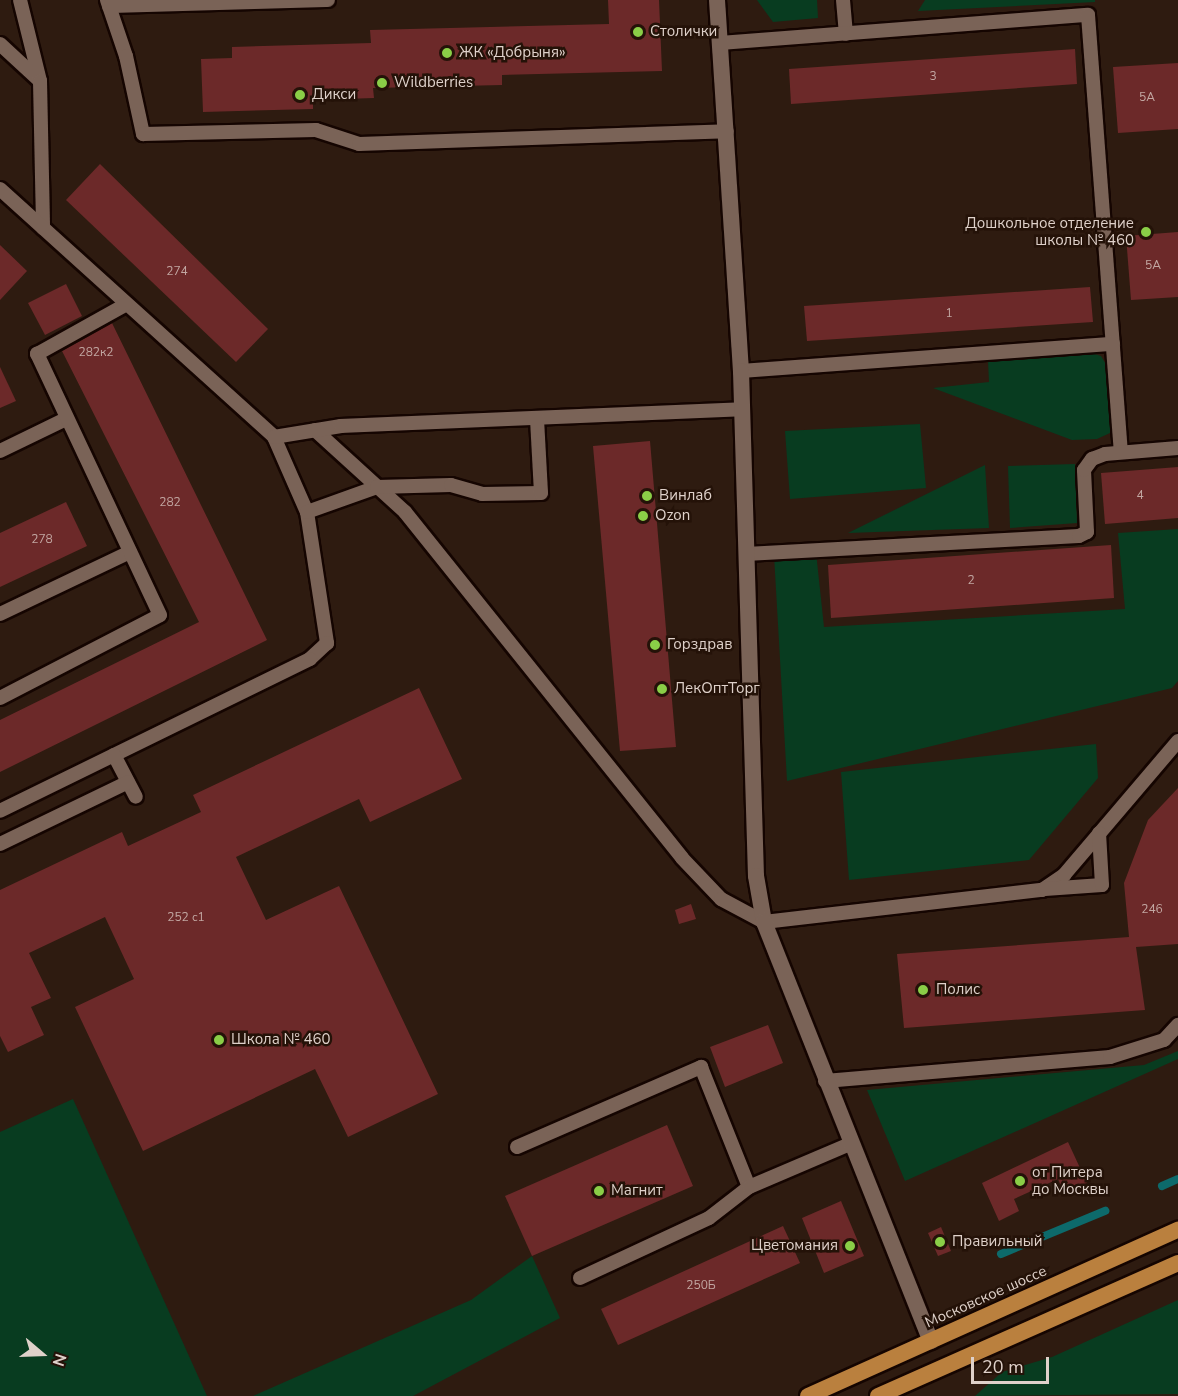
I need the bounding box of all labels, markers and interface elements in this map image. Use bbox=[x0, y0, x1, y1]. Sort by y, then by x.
place label: Столички bbox=[650, 23, 717, 41]
marker: Столички bbox=[631, 25, 645, 39]
place label: ЖК «Добрыня» bbox=[459, 44, 566, 62]
marker: ЖК «Добрыня» bbox=[440, 46, 454, 60]
house number: 3 bbox=[929, 70, 937, 84]
place label: Wildberries bbox=[394, 74, 473, 92]
marker: Wildberries bbox=[375, 76, 389, 90]
place label: Дикси bbox=[312, 86, 356, 104]
marker: Дикси bbox=[293, 88, 307, 102]
house number: 5А bbox=[1139, 91, 1155, 105]
place label: Дошкольное отделение школы № 460 bbox=[965, 214, 1134, 249]
marker: Дошкольное отделение школы № 460 bbox=[1139, 225, 1153, 239]
house number: 5А bbox=[1145, 259, 1161, 273]
house number: 274 bbox=[166, 265, 188, 279]
house number: 1 bbox=[945, 307, 953, 321]
house number: 282к2 bbox=[78, 346, 114, 360]
place label: Винлаб bbox=[659, 487, 712, 505]
marker: Винлаб bbox=[640, 489, 654, 503]
house number: 4 bbox=[1136, 489, 1144, 503]
house number: 282 bbox=[159, 496, 181, 510]
place label: Ozon bbox=[655, 507, 690, 525]
marker: Ozon bbox=[636, 509, 650, 523]
house number: 278 bbox=[31, 533, 53, 547]
house number: 2 bbox=[967, 574, 975, 588]
place label: Горздрав bbox=[667, 636, 732, 654]
marker: Горздрав bbox=[648, 638, 662, 652]
place label: ЛекОптТорг bbox=[674, 680, 760, 698]
marker: ЛекОптТорг bbox=[655, 682, 669, 696]
house number: 246 bbox=[1141, 903, 1163, 917]
house number: 252 с1 bbox=[167, 911, 205, 925]
marker: Полис bbox=[914, 981, 932, 999]
place label: Полис bbox=[936, 981, 980, 999]
place label: Школа № 460 bbox=[231, 1031, 331, 1049]
marker: Школа № 460 bbox=[212, 1033, 226, 1047]
place label: от Питера до Москвы bbox=[1032, 1163, 1109, 1198]
marker: от Питера до Москвы bbox=[1013, 1174, 1027, 1188]
place label: Магнит bbox=[611, 1182, 663, 1200]
marker: Магнит bbox=[592, 1184, 606, 1198]
place label: Правильный bbox=[952, 1233, 1042, 1251]
marker: Правильный bbox=[933, 1235, 947, 1249]
place label: Цветомания bbox=[751, 1237, 838, 1255]
marker: Цветомания bbox=[843, 1239, 857, 1253]
street label: Московское шоссе bbox=[922, 1262, 1050, 1332]
house number: 250Б bbox=[686, 1279, 716, 1293]
north arrow bbox=[12, 1324, 72, 1384]
scale bar bbox=[974, 1345, 1052, 1383]
text: N bbox=[47, 1351, 71, 1369]
text: 20 m bbox=[982, 1355, 1024, 1379]

